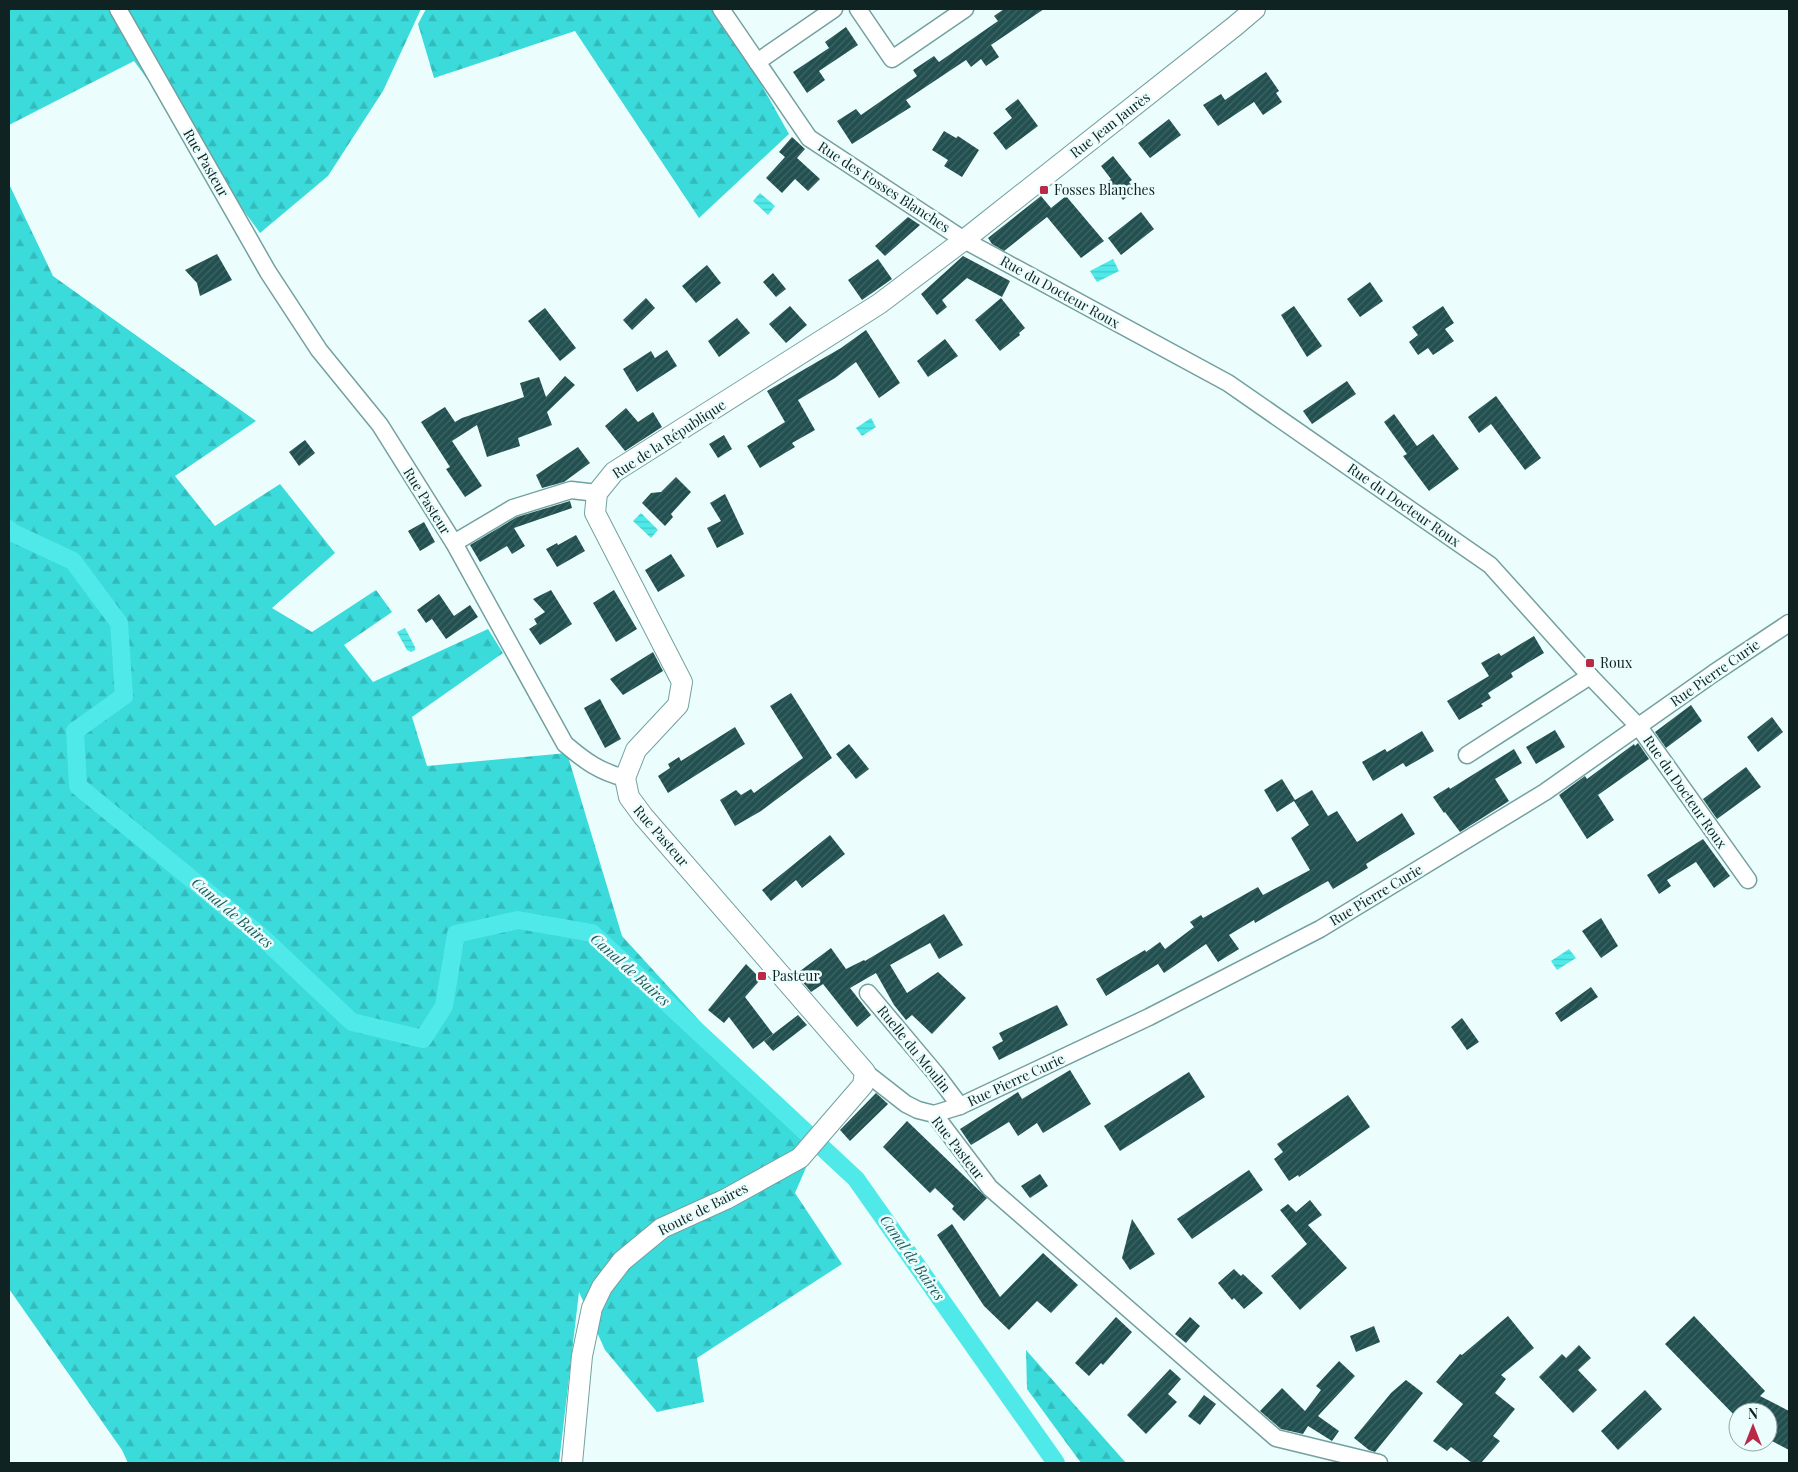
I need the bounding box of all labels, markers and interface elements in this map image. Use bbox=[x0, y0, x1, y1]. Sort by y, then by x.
street label: Rue Jean Jaurès bbox=[1066, 87, 1154, 162]
street label: Rue Pasteur bbox=[179, 125, 234, 201]
street label: Rue des Fosses Blanches bbox=[815, 137, 954, 236]
place label: Fosses Blanches bbox=[1054, 180, 1155, 199]
marker: Fosses Blanches bbox=[1038, 184, 1050, 196]
street label: Rue du Docteur Roux bbox=[997, 251, 1124, 333]
street label: Rue de la République bbox=[608, 395, 729, 482]
street label: Rue du Docteur Roux bbox=[1344, 458, 1465, 551]
street label: Rue Pasteur bbox=[399, 464, 456, 538]
street label: Rue Pierre Curie bbox=[1666, 635, 1763, 711]
place label: Roux bbox=[1600, 653, 1633, 672]
marker: Roux bbox=[1584, 657, 1596, 669]
street label: Rue du Docteur Roux bbox=[1639, 731, 1732, 853]
street label: Rue Pasteur bbox=[629, 801, 694, 871]
street label: Rue Pierre Curie bbox=[1326, 859, 1426, 930]
water label: Canal de Baires bbox=[188, 872, 278, 952]
water label: Canal de Baires bbox=[587, 928, 675, 1010]
place label: Pasteur bbox=[772, 966, 820, 985]
marker: Pasteur bbox=[756, 970, 768, 982]
street label: Ruelle du Moulin bbox=[873, 1001, 956, 1097]
street label: Rue Pierre Curie bbox=[964, 1049, 1067, 1110]
street label: Rue Pasteur bbox=[928, 1112, 990, 1184]
street label: Route de Baires bbox=[655, 1178, 751, 1239]
water label: Canal de Baires bbox=[876, 1211, 950, 1304]
north arrow bbox=[1728, 1402, 1778, 1452]
text: N bbox=[1748, 1404, 1758, 1423]

